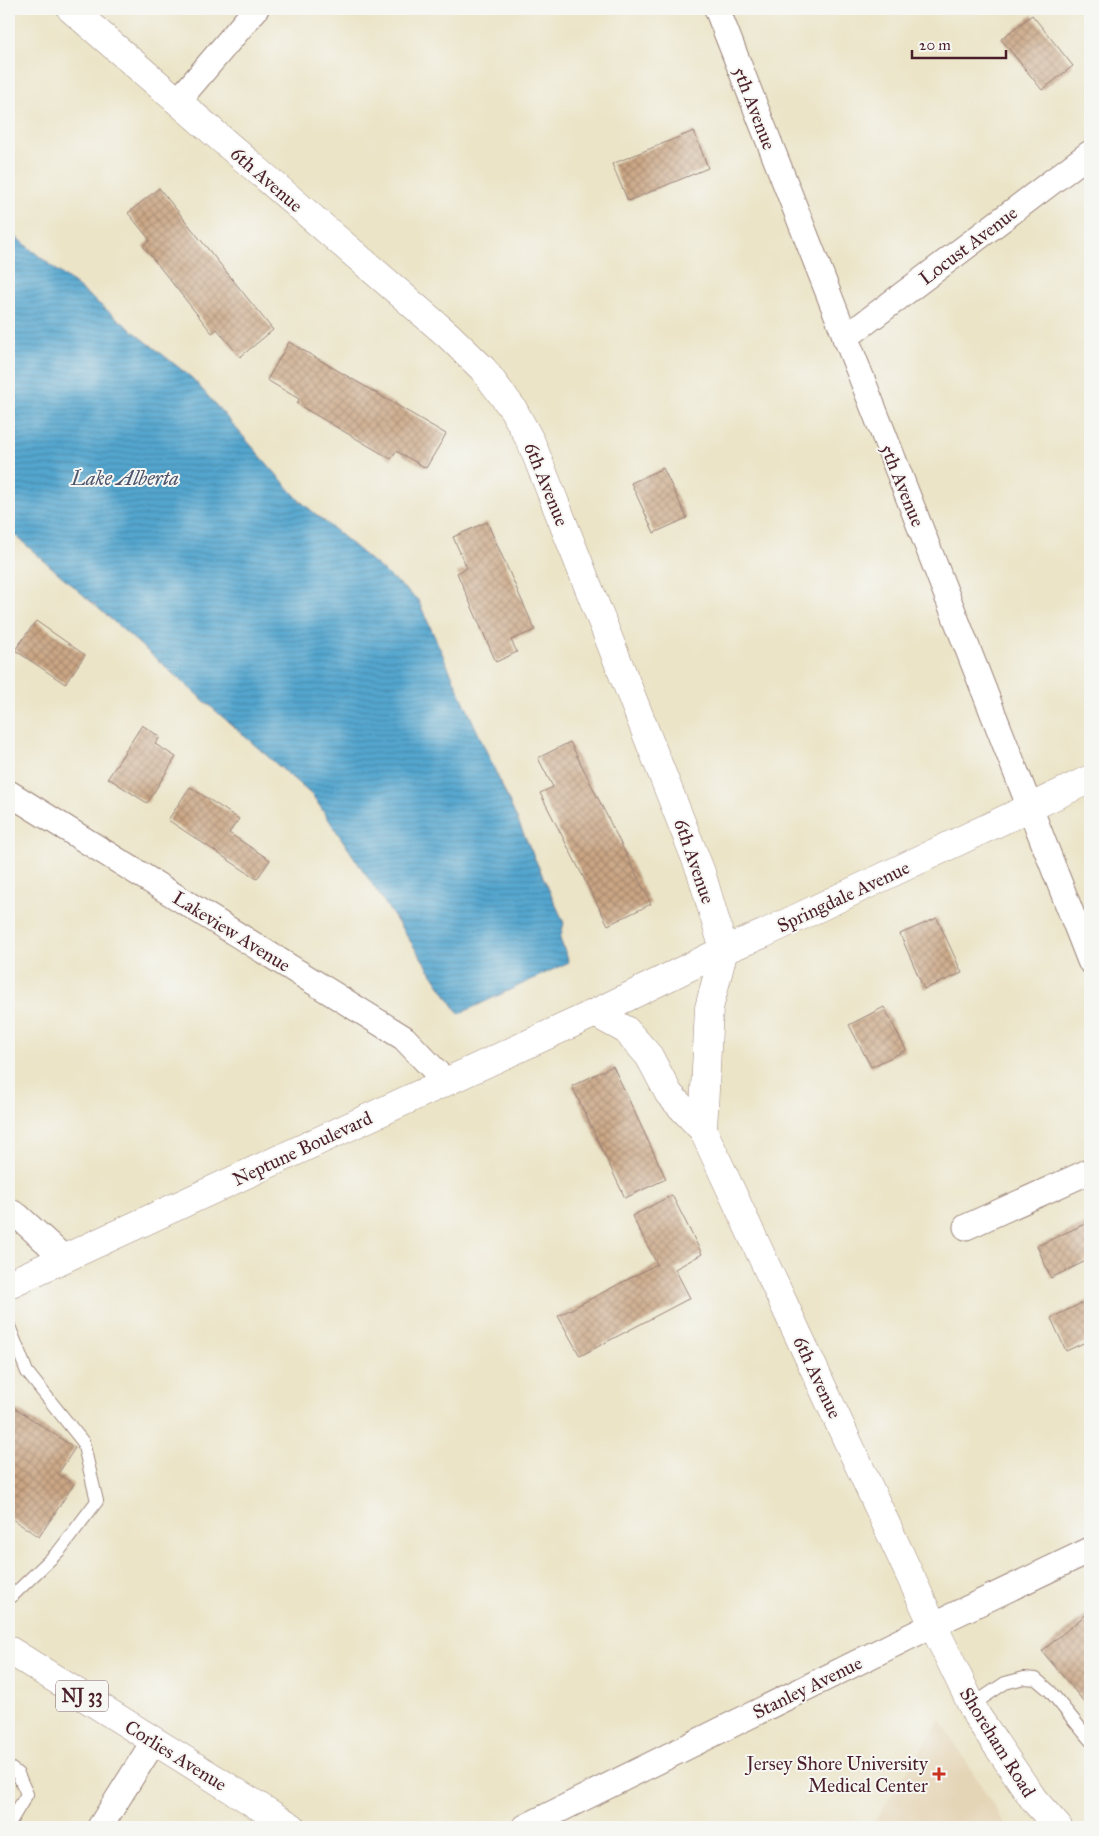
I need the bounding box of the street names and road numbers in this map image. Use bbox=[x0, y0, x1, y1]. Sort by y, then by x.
street label: 5th Avenue bbox=[728, 63, 781, 153]
street label: 6th Avenue bbox=[226, 142, 308, 217]
street label: Locust Avenue bbox=[915, 201, 1022, 290]
street label: 6th Avenue bbox=[519, 439, 574, 529]
street label: 5th Avenue bbox=[876, 440, 930, 530]
street label: 6th Avenue bbox=[669, 816, 720, 907]
street label: Springdale Avenue bbox=[773, 856, 914, 938]
street label: Lakeview Avenue bbox=[169, 886, 295, 977]
street label: Neptune Boulevard bbox=[229, 1106, 376, 1191]
street label: 6th Avenue bbox=[788, 1332, 847, 1422]
street label: Stanley Avenue bbox=[749, 1651, 866, 1724]
road number: NJ 33 bbox=[56, 1680, 108, 1712]
street label: Shoreham Road bbox=[955, 1683, 1041, 1802]
street label: Corlies Avenue bbox=[120, 1715, 231, 1796]

